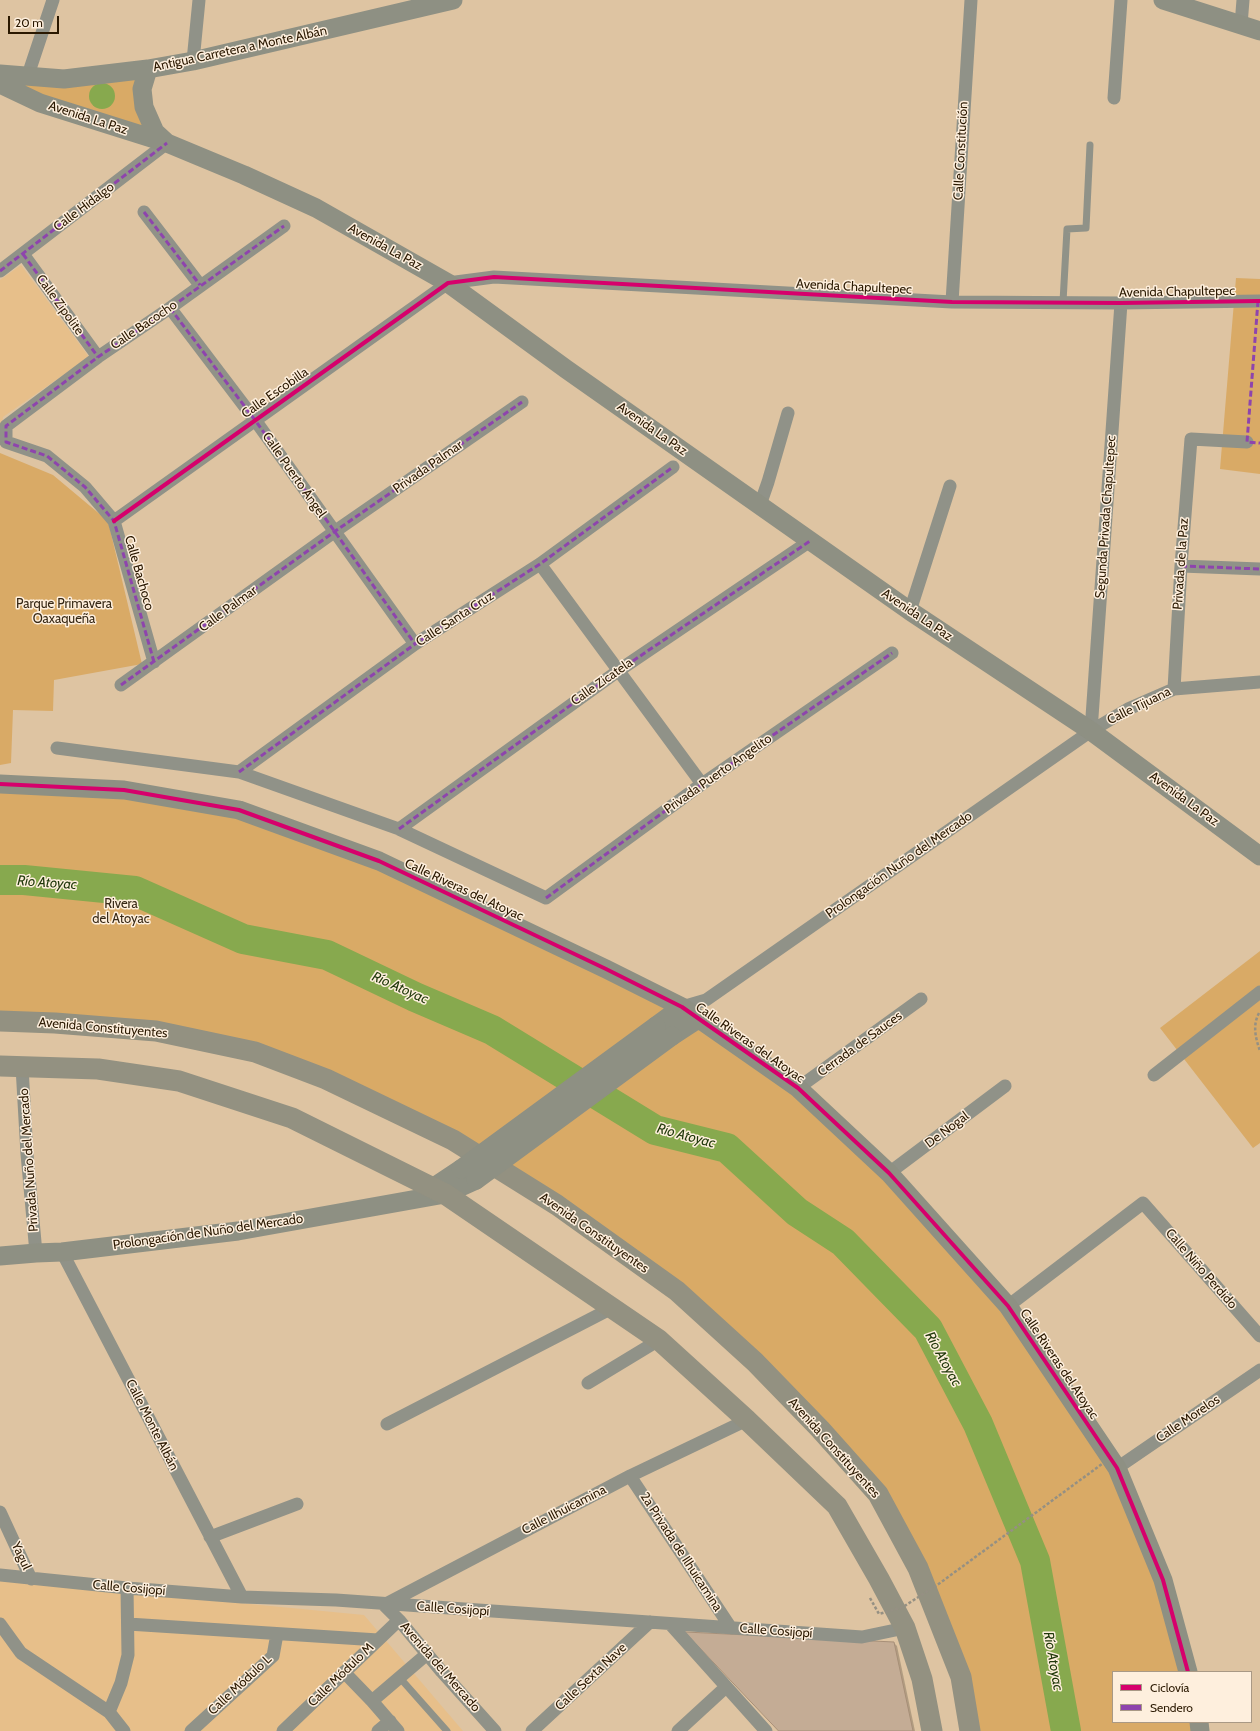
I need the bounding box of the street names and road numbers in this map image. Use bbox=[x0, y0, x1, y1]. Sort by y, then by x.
street label: Antigua Carretera a Monte Albán bbox=[152, 23, 328, 75]
street label: Avenida La Paz bbox=[47, 98, 129, 138]
street label: Calle Constitución bbox=[951, 101, 971, 201]
street label: Calle Hidalgo bbox=[51, 179, 117, 235]
street label: Avenida La Paz bbox=[345, 220, 425, 274]
street label: Calle Zipolite bbox=[33, 272, 87, 338]
street label: Avenida Chapultepec bbox=[796, 276, 912, 298]
street label: Avenida Chapultepec bbox=[1119, 283, 1235, 301]
street label: Calle Bacocho bbox=[108, 297, 180, 353]
street label: Calle Escobilla bbox=[239, 364, 311, 422]
street label: Avenida La Paz bbox=[614, 399, 690, 459]
street label: Calle Puerto Ángel bbox=[259, 429, 329, 521]
street label: Segunda Privada Chapultepec bbox=[1093, 435, 1119, 599]
street label: Privada Palmar bbox=[390, 437, 466, 497]
street label: Privada de la Paz bbox=[1170, 518, 1192, 610]
street label: Calle Bachoco bbox=[121, 534, 157, 612]
street label: Calle Palmar bbox=[196, 583, 260, 635]
street label: Avenida La Paz bbox=[879, 586, 955, 644]
street label: Calle Santa Cruz bbox=[413, 588, 497, 650]
street label: Calle Zicatela bbox=[568, 655, 636, 709]
street label: Calle Tijuana bbox=[1105, 684, 1173, 728]
street label: Privada Puerto Angelito bbox=[661, 731, 775, 817]
street label: Avenida La Paz bbox=[1146, 769, 1222, 829]
street label: Prolongación Nuño del Mercado bbox=[823, 808, 975, 922]
street label: Calle Riveras del Atoyac bbox=[402, 856, 526, 924]
street label: Calle Riveras del Atoyac bbox=[693, 1000, 807, 1086]
street label: Cerrada de Sauces bbox=[815, 1008, 905, 1080]
street label: Avenida Constituyentes bbox=[38, 1015, 168, 1041]
street label: Privada Nuño del Mercado bbox=[16, 1088, 42, 1232]
street label: De Nogal bbox=[922, 1108, 972, 1152]
street label: Avenida Constituyentes bbox=[536, 1189, 652, 1277]
street label: Prolongación de Nuño del Mercado bbox=[112, 1211, 304, 1253]
street label: Calle Niño Perdido bbox=[1162, 1226, 1240, 1312]
street label: Calle Riveras del Atoyac bbox=[1016, 1306, 1102, 1422]
street label: Calle Monte Albán bbox=[122, 1377, 182, 1473]
street label: Calle Morelos bbox=[1153, 1392, 1223, 1446]
street label: Avenida Constituyentes bbox=[785, 1395, 883, 1501]
street label: Calle Ilhuicamina bbox=[519, 1482, 609, 1538]
street label: 2a Privada de Ilhuicamina bbox=[637, 1490, 725, 1614]
street label: Yagul bbox=[8, 1540, 34, 1572]
street label: Calle Cosijopí bbox=[92, 1577, 166, 1599]
street label: Calle Cosijopí bbox=[416, 1599, 490, 1619]
street label: Avenida del Mercado bbox=[397, 1619, 483, 1715]
street label: Calle Cosijopí bbox=[739, 1621, 813, 1641]
street label: Calle Módulo M bbox=[305, 1640, 377, 1710]
street label: Calle Sexta Nave bbox=[552, 1640, 630, 1714]
street label: Calle Módulo L bbox=[205, 1652, 275, 1718]

